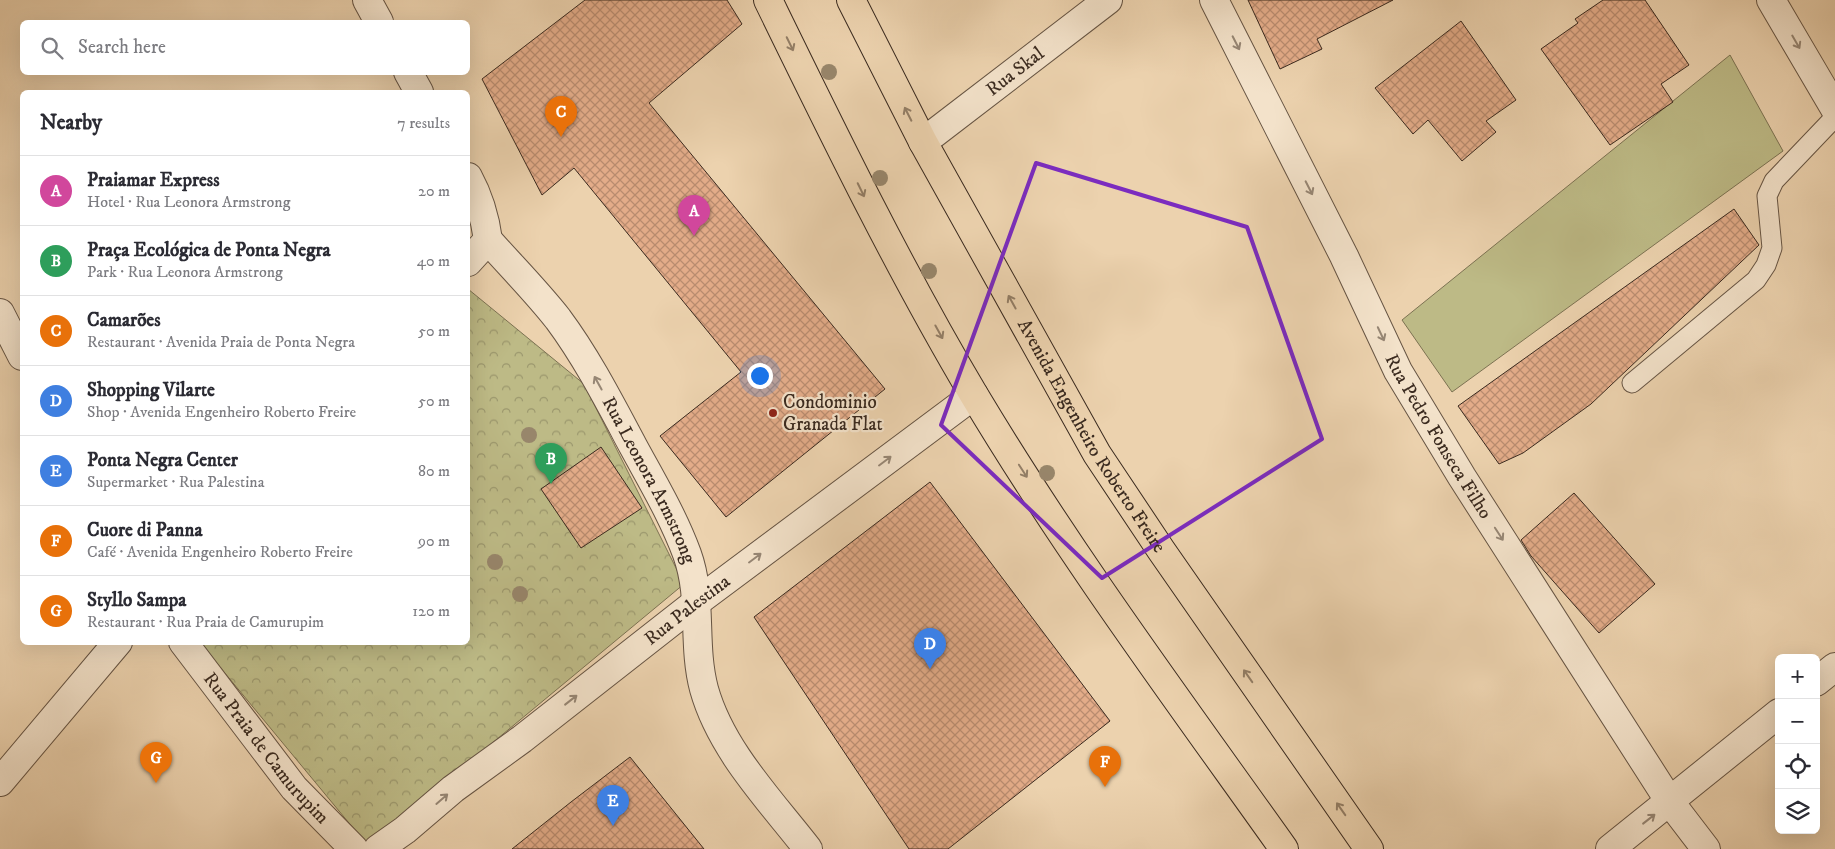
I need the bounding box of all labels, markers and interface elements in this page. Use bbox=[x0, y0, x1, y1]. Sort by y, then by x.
search box bbox=[20, 20, 470, 75]
icon: search bbox=[38, 34, 66, 62]
one-way arrow bbox=[1791, 34, 1801, 49]
text: Search here bbox=[78, 36, 166, 59]
one-way arrow bbox=[786, 36, 795, 51]
one-way arrow bbox=[1231, 36, 1241, 51]
street label: Rua Skal bbox=[981, 42, 1049, 101]
pin: C bbox=[545, 96, 577, 137]
one-way arrow bbox=[903, 106, 913, 121]
text: Nearby bbox=[40, 110, 102, 136]
text: 7 results bbox=[397, 113, 450, 133]
text: Praiamar Express bbox=[87, 169, 220, 192]
one-way arrow bbox=[1305, 180, 1314, 195]
text: A bbox=[51, 181, 61, 201]
text: 20 m bbox=[418, 181, 450, 201]
one-way arrow bbox=[857, 182, 866, 197]
text: Hotel · Rua Leonora Armstrong bbox=[87, 192, 291, 212]
pin: A bbox=[678, 195, 710, 236]
text: Praça Ecológica de Ponta Negra bbox=[87, 239, 331, 262]
text: B bbox=[51, 251, 61, 271]
text: 40 m bbox=[417, 251, 450, 271]
text: Park · Rua Leonora Armstrong bbox=[87, 262, 283, 282]
one-way arrow bbox=[1007, 294, 1017, 309]
text: Camarões bbox=[87, 309, 161, 332]
street label: Avenida Engenheiro Roberto Freire bbox=[1013, 315, 1171, 557]
text: C bbox=[51, 321, 61, 341]
text: 50 m bbox=[418, 321, 450, 341]
one-way arrow bbox=[934, 325, 944, 340]
one-way arrow bbox=[1377, 326, 1386, 341]
text: Restaurant · Avenida Praia de Ponta Negra bbox=[87, 332, 355, 352]
street label: Rua Pedro Fonseca Filho bbox=[1380, 350, 1497, 523]
your location bbox=[747, 363, 773, 389]
one-way arrow bbox=[593, 375, 603, 390]
text: Shopping Vilarte bbox=[87, 379, 215, 402]
text: D bbox=[50, 391, 62, 411]
text: 50 m bbox=[418, 391, 450, 411]
place label: Condominio Granada Flat bbox=[783, 391, 883, 436]
street label: Rua Leonora Armstrong bbox=[597, 393, 701, 567]
text: Shop · Avenida Engenheiro Roberto Freire bbox=[87, 402, 356, 422]
marker: Condominio Granada Flat bbox=[767, 407, 779, 419]
pin: B bbox=[535, 443, 567, 484]
text: Ponta Negra Center bbox=[87, 449, 238, 472]
one-way arrow bbox=[878, 455, 891, 466]
text: E bbox=[50, 461, 62, 481]
text: 80 m bbox=[418, 461, 450, 481]
one-way arrow bbox=[1018, 464, 1028, 478]
text: Supermarket · Rua Palestina bbox=[87, 472, 264, 492]
text: Cuore di Panna bbox=[87, 519, 202, 542]
one-way arrow bbox=[1494, 527, 1504, 541]
text: F bbox=[51, 531, 61, 551]
text: 90 m bbox=[418, 531, 450, 551]
text: Café · Avenida Engenheiro Roberto Freire bbox=[87, 542, 353, 562]
one-way arrow bbox=[748, 553, 762, 563]
street label: Rua Palestina bbox=[640, 570, 735, 650]
text: Styllo Sampa bbox=[87, 589, 186, 612]
text: G bbox=[50, 601, 62, 621]
text: 120 m bbox=[412, 601, 450, 621]
text: Restaurant · Rua Praia de Camurupim bbox=[87, 612, 324, 632]
pin: D bbox=[914, 628, 946, 669]
map controls bbox=[1775, 654, 1820, 834]
button: + bbox=[1775, 654, 1820, 699]
street label: Rua Praia de Camurupim bbox=[199, 668, 334, 828]
one-way arrow bbox=[1243, 669, 1253, 683]
one-way arrow bbox=[564, 695, 577, 706]
button: − bbox=[1775, 699, 1820, 744]
pin: G bbox=[140, 742, 172, 783]
button: locate bbox=[1775, 744, 1820, 789]
pin: F bbox=[1089, 746, 1121, 787]
pin: E bbox=[597, 785, 629, 826]
button: layers bbox=[1775, 789, 1820, 834]
one-way arrow bbox=[435, 793, 448, 804]
one-way arrow bbox=[1336, 802, 1346, 816]
one-way arrow bbox=[1642, 813, 1655, 824]

